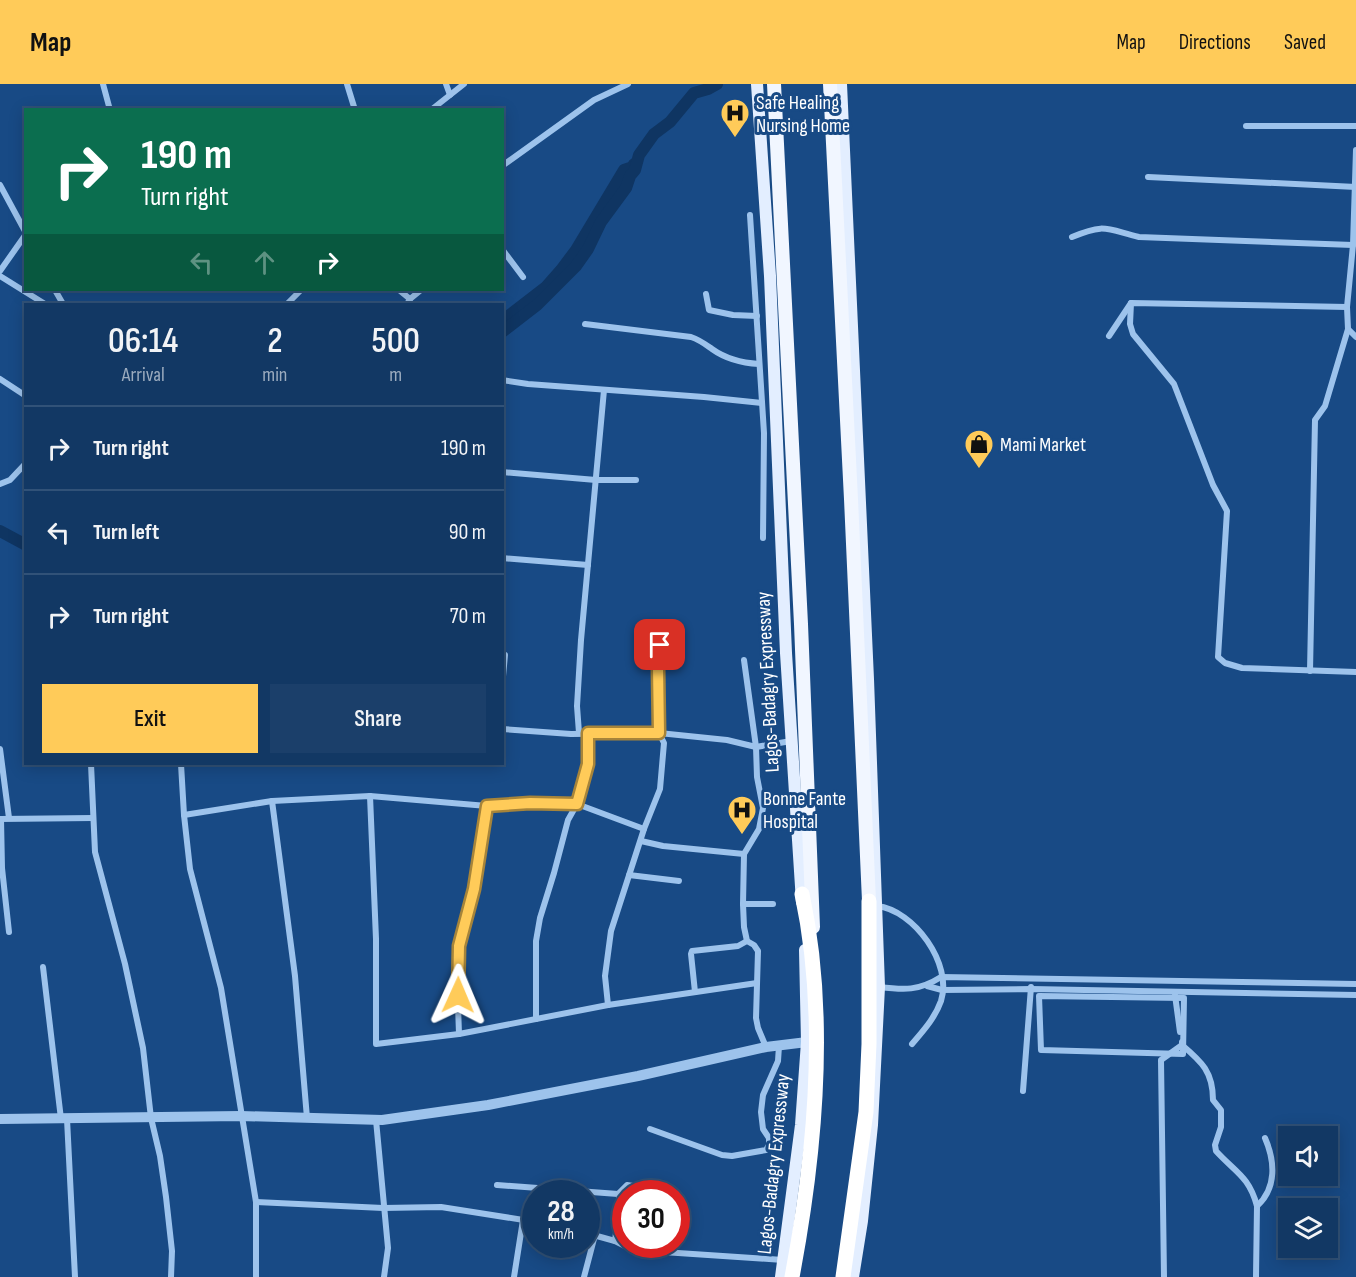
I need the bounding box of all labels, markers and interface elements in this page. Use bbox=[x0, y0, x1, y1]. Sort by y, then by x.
text: Map bbox=[30, 26, 71, 59]
text: Map bbox=[1116, 30, 1146, 55]
text: Directions bbox=[1179, 30, 1251, 55]
text: Saved bbox=[1284, 30, 1326, 55]
place label: Safe Healing Nursing Home bbox=[756, 91, 850, 138]
hospital icon: Safe Healing Nursing Home bbox=[719, 97, 751, 139]
text: 190 m bbox=[141, 130, 232, 181]
icon: right bbox=[42, 132, 120, 210]
text: Turn right bbox=[141, 181, 228, 213]
icon: left bbox=[185, 246, 218, 279]
icon: ahead bbox=[248, 246, 281, 279]
icon: right bbox=[311, 246, 344, 279]
text: 06:14 bbox=[108, 320, 178, 363]
text: 2 bbox=[267, 320, 283, 363]
text: 500 bbox=[371, 320, 420, 363]
text: Arrival bbox=[122, 363, 165, 387]
text: min bbox=[262, 363, 287, 387]
text: m bbox=[389, 363, 402, 387]
shop icon: Mami Market bbox=[963, 428, 995, 470]
icon: right bbox=[42, 432, 75, 465]
place label: Mami Market bbox=[1000, 433, 1086, 457]
text: Turn right bbox=[93, 435, 169, 462]
text: 190 m bbox=[441, 435, 486, 462]
icon: left bbox=[42, 516, 75, 549]
text: Turn left bbox=[93, 519, 159, 546]
text: 90 m bbox=[449, 519, 486, 546]
street label: Lagos-Badagry Expressway bbox=[751, 591, 785, 773]
icon: right bbox=[42, 600, 75, 633]
text: Turn right bbox=[93, 603, 169, 630]
text: 70 m bbox=[450, 603, 486, 630]
pin bbox=[634, 619, 685, 670]
icon: arrive bbox=[643, 628, 676, 661]
button: Exit bbox=[42, 684, 258, 753]
button: Share bbox=[270, 684, 486, 753]
place label: Bonne Fante Hospital bbox=[763, 787, 846, 834]
hospital icon: Bonne Fante Hospital bbox=[726, 794, 758, 836]
position arrow bbox=[426, 963, 490, 1027]
street label: Lagos-Badagry Expressway bbox=[753, 1072, 795, 1255]
map controls bbox=[1278, 1126, 1338, 1258]
button: sound bbox=[1278, 1126, 1338, 1186]
speed limit sign: 30 bbox=[612, 1180, 690, 1258]
text: 28 bbox=[547, 1194, 575, 1230]
button: layers bbox=[1278, 1198, 1338, 1258]
text: km/h bbox=[548, 1225, 574, 1244]

